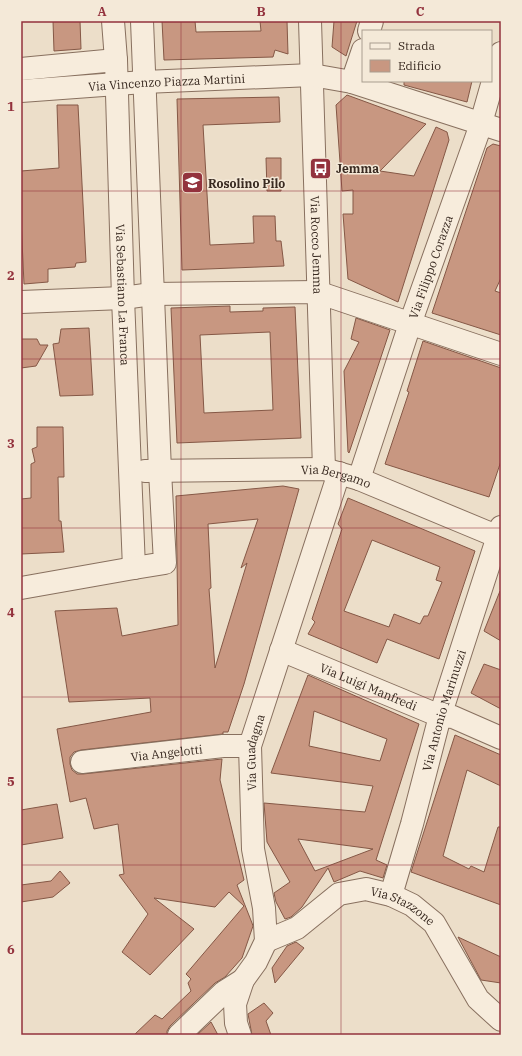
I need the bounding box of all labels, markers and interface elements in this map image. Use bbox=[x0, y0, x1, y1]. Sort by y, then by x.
text: A bbox=[97, 3, 107, 20]
text: B bbox=[256, 3, 266, 20]
text: C bbox=[416, 3, 425, 20]
legend bbox=[362, 30, 492, 82]
text: Strada bbox=[398, 38, 435, 53]
text: Edificio bbox=[398, 58, 441, 73]
street label: Via Vincenzo Piazza Martini bbox=[88, 70, 246, 94]
text: 1 bbox=[7, 98, 15, 115]
bus stop icon: Jemma bbox=[307, 155, 333, 181]
place label: Jemma bbox=[336, 161, 379, 176]
school or university icon: Rosolino Pilo bbox=[180, 170, 206, 196]
place label: Rosolino Pilo bbox=[208, 176, 285, 191]
street label: Via Rocco Jemma bbox=[308, 195, 326, 295]
street label: Via Filippo Corazza bbox=[405, 213, 456, 320]
street label: Via Sebastiano La Franca bbox=[113, 224, 133, 366]
text: 2 bbox=[7, 267, 15, 284]
text: 3 bbox=[7, 435, 15, 452]
street label: Via Bergamo bbox=[301, 461, 374, 491]
text: 4 bbox=[7, 604, 15, 621]
street label: Via Antonio Marinuzzi bbox=[419, 647, 469, 773]
street label: Via Luigi Manfredi bbox=[318, 660, 420, 713]
street label: Via Guadagna bbox=[243, 711, 268, 791]
street label: Via Angelotti bbox=[130, 741, 203, 764]
text: 5 bbox=[7, 773, 15, 790]
street label: Via Stazzone bbox=[369, 883, 438, 928]
text: 6 bbox=[7, 941, 15, 958]

